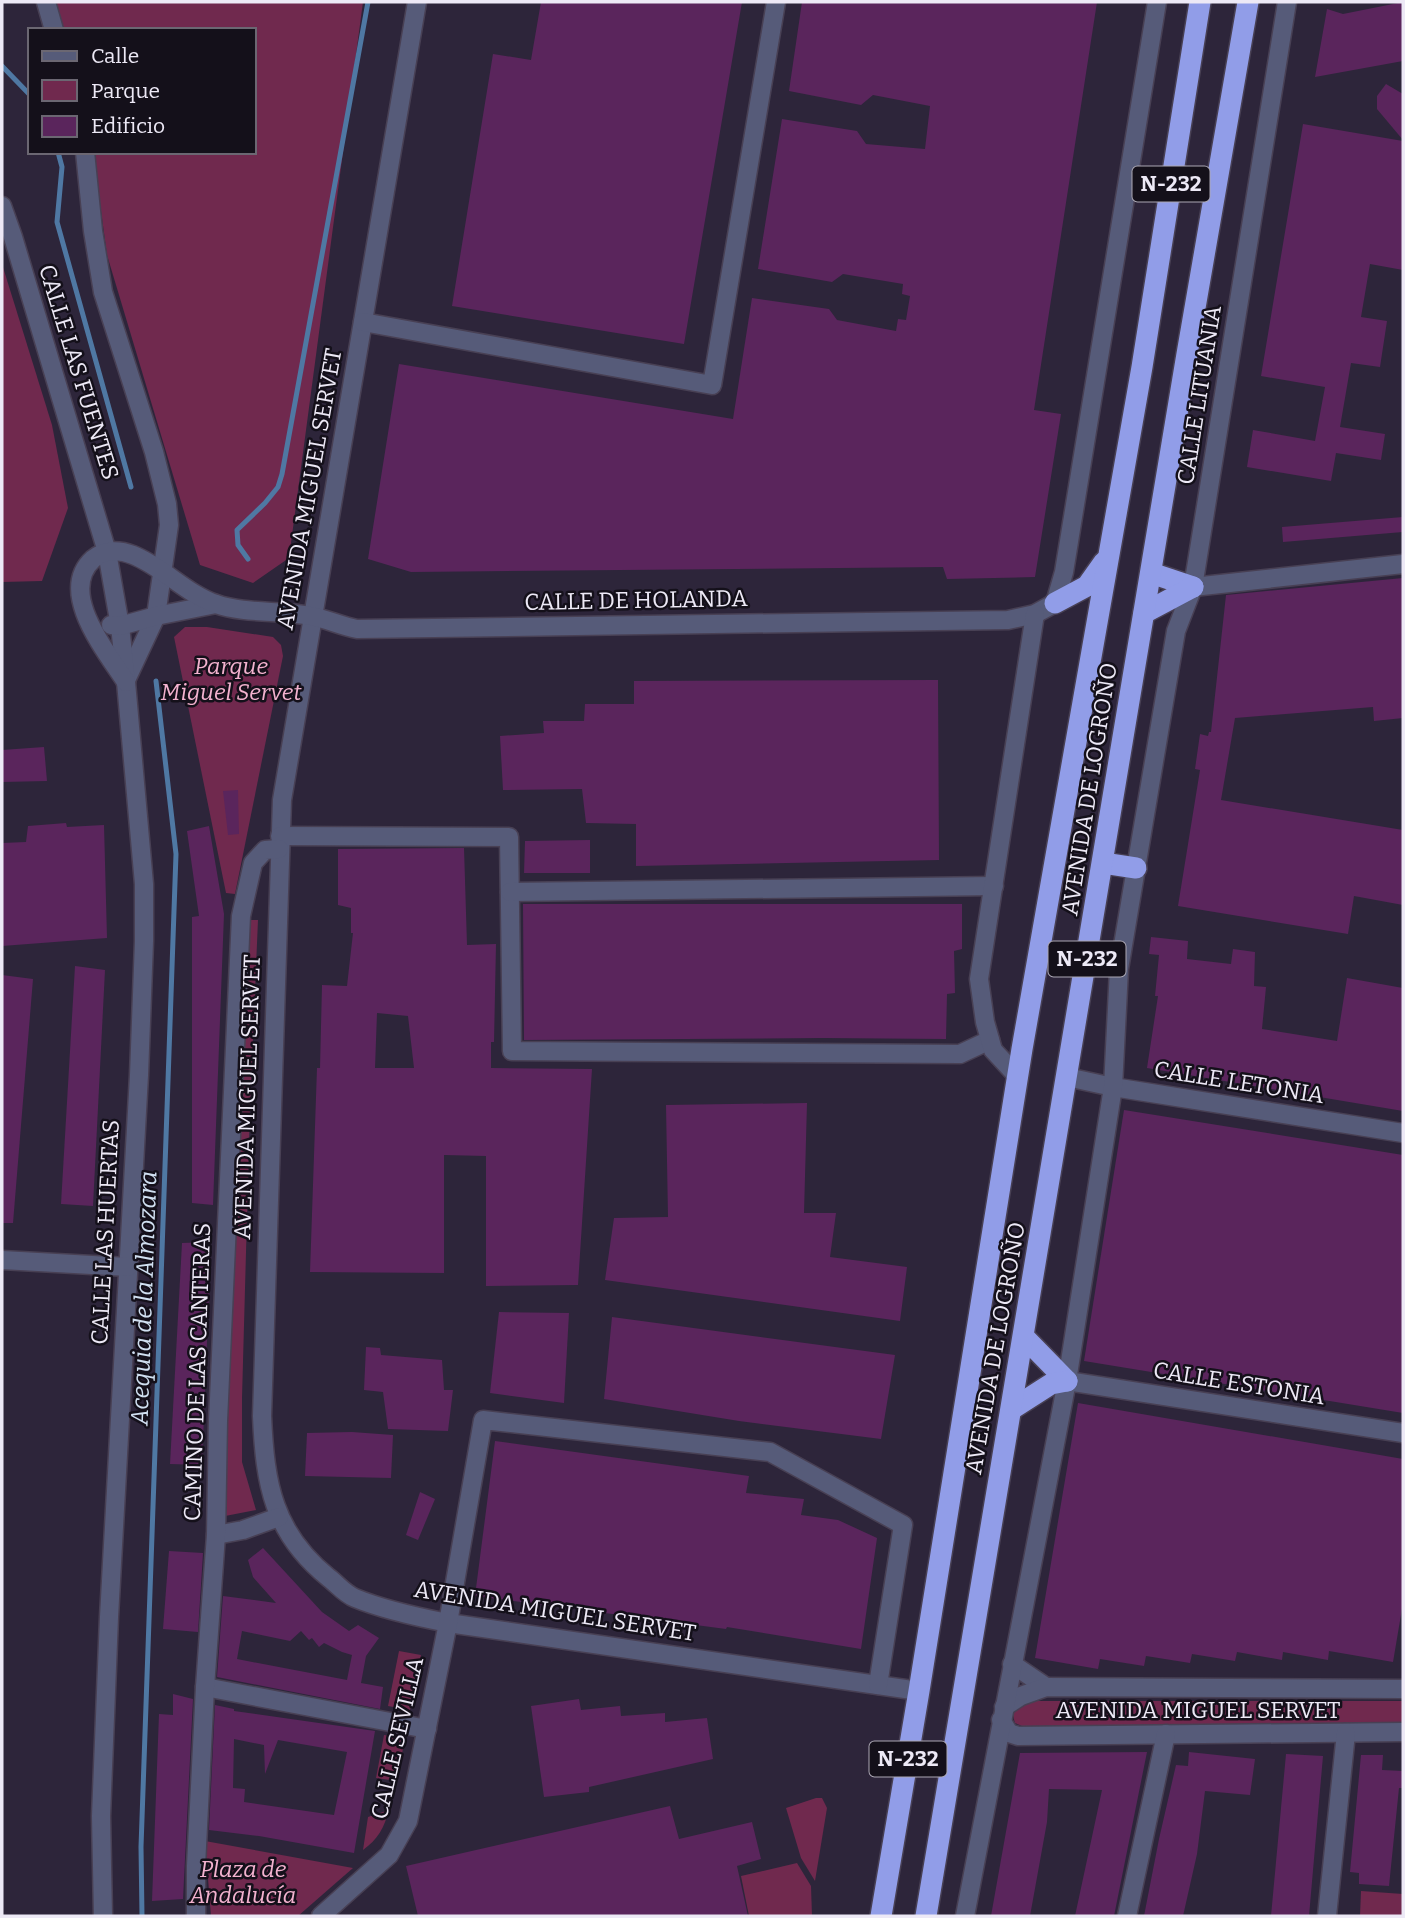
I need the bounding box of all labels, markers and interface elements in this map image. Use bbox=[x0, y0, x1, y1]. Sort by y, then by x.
legend bbox=[28, 28, 256, 154]
text: Calle bbox=[91, 43, 139, 69]
text: Parque bbox=[91, 78, 160, 104]
text: Edificio bbox=[91, 113, 165, 139]
road number: N-232 bbox=[1132, 166, 1210, 202]
street label: CALLE LAS FUENTES bbox=[33, 261, 125, 483]
street label: CALLE LITUANIA bbox=[1171, 303, 1227, 487]
street label: AVENIDA MIGUEL SERVET bbox=[270, 346, 348, 632]
street label: CALLE DE HOLANDA bbox=[524, 584, 749, 616]
park label: Parque Miguel Servet bbox=[161, 652, 302, 706]
street label: AVENIDA DE LOGROÑO bbox=[1055, 661, 1123, 917]
road number: N-232 bbox=[1048, 942, 1126, 976]
street label: AVENIDA MIGUEL SERVET bbox=[228, 954, 266, 1240]
street label: CALLE LETONIA bbox=[1152, 1055, 1327, 1109]
street label: CALLE LAS HUERTAS bbox=[85, 1119, 125, 1345]
water label: Acequia de la Almozara bbox=[126, 1170, 162, 1427]
street label: AVENIDA DE LOGROÑO bbox=[959, 1220, 1031, 1476]
street label: CAMINO DE LAS CANTERAS bbox=[178, 1222, 216, 1522]
street label: CALLE ESTONIA bbox=[1151, 1356, 1327, 1410]
street label: AVENIDA MIGUEL SERVET bbox=[412, 1575, 698, 1647]
street label: CALLE SEVILLA bbox=[365, 1653, 429, 1822]
street label: AVENIDA MIGUEL SERVET bbox=[1056, 1696, 1341, 1724]
road number: N-232 bbox=[870, 1742, 946, 1776]
park label: Plaza de Andalucía bbox=[189, 1855, 296, 1909]

